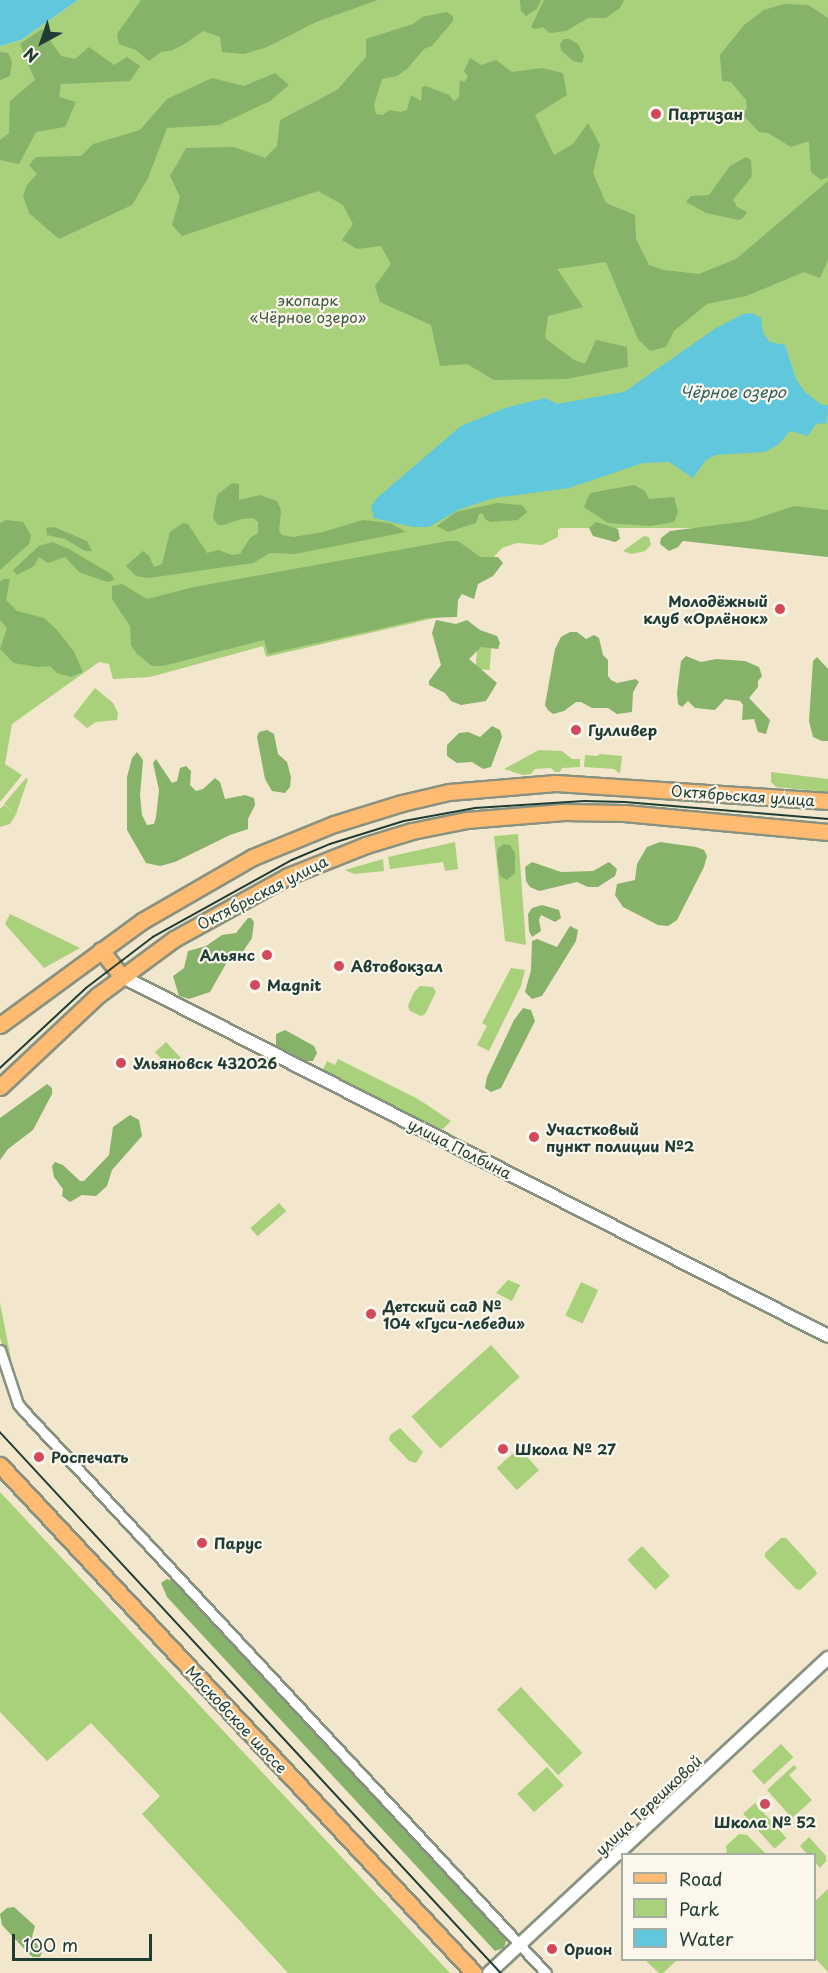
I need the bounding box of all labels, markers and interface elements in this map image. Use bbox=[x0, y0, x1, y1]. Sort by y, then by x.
north arrow bbox=[12, 12, 72, 72]
text: N bbox=[18, 43, 43, 69]
place label: Партизан bbox=[668, 105, 743, 123]
marker: Партизан bbox=[649, 107, 663, 121]
park label: экопарк «Чёрное озеро» bbox=[249, 290, 367, 325]
water label: Чёрное озеро bbox=[680, 381, 786, 401]
place label: Молодёжный клуб «Орлёнок» bbox=[643, 591, 768, 626]
marker: Молодёжный клуб «Орлёнок» bbox=[773, 602, 787, 616]
place label: Гулливер bbox=[588, 721, 657, 739]
marker: Гулливер bbox=[569, 723, 583, 737]
street label: Октябрьская улица bbox=[670, 781, 816, 809]
street label: Октябрьская улица bbox=[193, 851, 331, 933]
place label: Альянс bbox=[200, 946, 255, 964]
marker: Альянс bbox=[260, 948, 274, 962]
place label: Автовокзал bbox=[351, 957, 443, 975]
marker: Автовокзал bbox=[332, 959, 346, 973]
place label: Magnit bbox=[267, 976, 322, 994]
marker: Magnit bbox=[248, 978, 262, 992]
place label: Ульяновск 432026 bbox=[133, 1054, 277, 1072]
marker: Ульяновск 432026 bbox=[114, 1056, 128, 1070]
street label: улица Полбина bbox=[405, 1114, 515, 1182]
place label: Участковый пункт полиции №2 bbox=[546, 1119, 695, 1154]
marker: Участковый пункт полиции №2 bbox=[527, 1130, 541, 1144]
place label: Детский сад № 104 «Гуси-лебеди» bbox=[383, 1296, 526, 1331]
marker: Детский сад № 104 «Гуси-лебеди» bbox=[364, 1307, 378, 1321]
place label: Школа № 27 bbox=[515, 1440, 617, 1458]
marker: Школа № 27 bbox=[496, 1442, 510, 1456]
place label: Роспечать bbox=[51, 1448, 129, 1466]
marker: Роспечать bbox=[32, 1450, 46, 1464]
place label: Парус bbox=[214, 1534, 262, 1552]
marker: Парус bbox=[195, 1536, 209, 1550]
street label: Московское шоссе bbox=[183, 1662, 291, 1776]
street label: улица Терешковой bbox=[591, 1751, 705, 1859]
marker: Школа № 52 bbox=[758, 1797, 772, 1811]
place label: Школа № 52 bbox=[714, 1813, 816, 1831]
legend bbox=[621, 1853, 816, 1961]
text: Road bbox=[679, 1865, 723, 1892]
text: Park bbox=[679, 1895, 719, 1922]
scale bar bbox=[15, 1922, 154, 1960]
text: Water bbox=[679, 1925, 733, 1952]
text: 100 m bbox=[23, 1931, 78, 1958]
place label: Орион bbox=[564, 1940, 612, 1958]
marker: Орион bbox=[545, 1942, 559, 1956]

